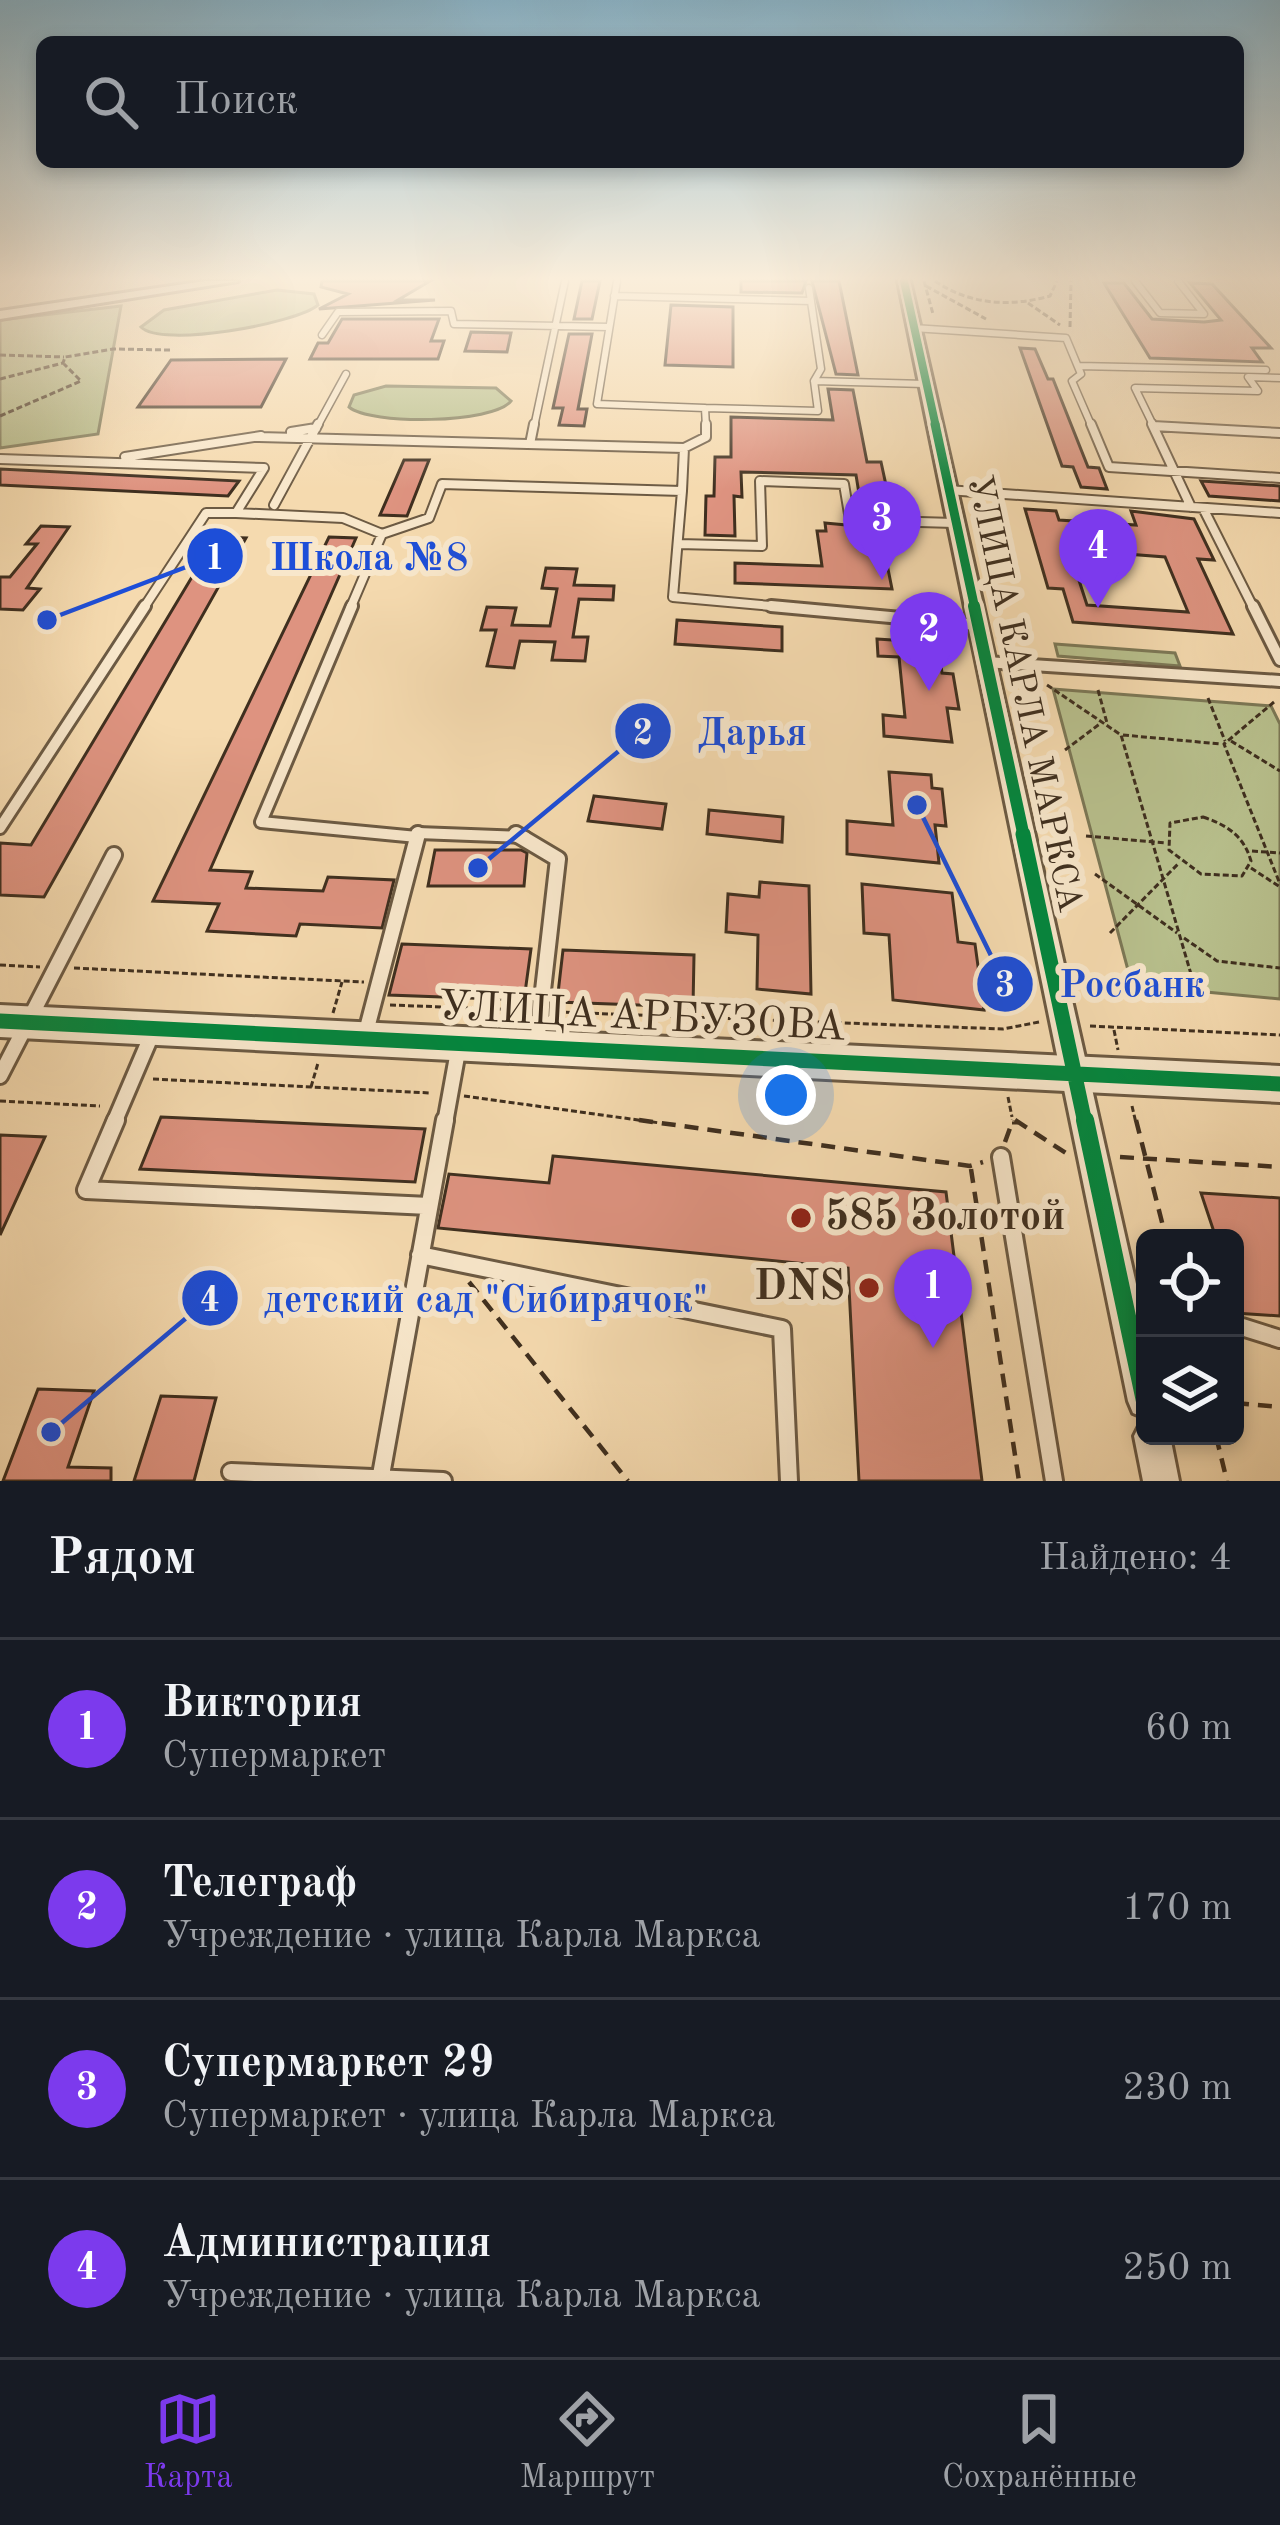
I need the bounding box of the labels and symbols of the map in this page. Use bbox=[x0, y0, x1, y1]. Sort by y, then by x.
street label: УЛИЦА КАРЛА МАРКСА bbox=[959, 472, 1087, 916]
pin: 3 bbox=[843, 481, 921, 580]
pin: 4 bbox=[1059, 509, 1137, 608]
callout: Школа №8 bbox=[185, 519, 492, 594]
text: Школа №8 bbox=[270, 540, 468, 579]
text: 1 bbox=[205, 542, 225, 578]
pin: 2 bbox=[890, 592, 968, 691]
callout: Дарья bbox=[613, 694, 831, 769]
text: Дарья bbox=[697, 715, 807, 754]
text: 2 bbox=[633, 717, 653, 753]
callout: Росбанк bbox=[975, 946, 1229, 1021]
text: Росбанк bbox=[1059, 967, 1205, 1006]
text: 3 bbox=[995, 969, 1015, 1005]
street label: УЛИЦА АРБУЗОВА bbox=[437, 986, 847, 1050]
your location bbox=[756, 1065, 816, 1125]
place label: 585 Золотой bbox=[825, 1196, 1065, 1239]
marker: 585 Золотой bbox=[788, 1205, 814, 1231]
pin: 1 bbox=[894, 1249, 972, 1348]
callout: детский сад "Сибирячок" bbox=[180, 1261, 733, 1336]
place label: DNS bbox=[754, 1267, 845, 1309]
marker: DNS bbox=[856, 1275, 882, 1301]
text: детский сад "Сибирячок" bbox=[264, 1282, 708, 1321]
text: 4 bbox=[200, 1284, 220, 1320]

